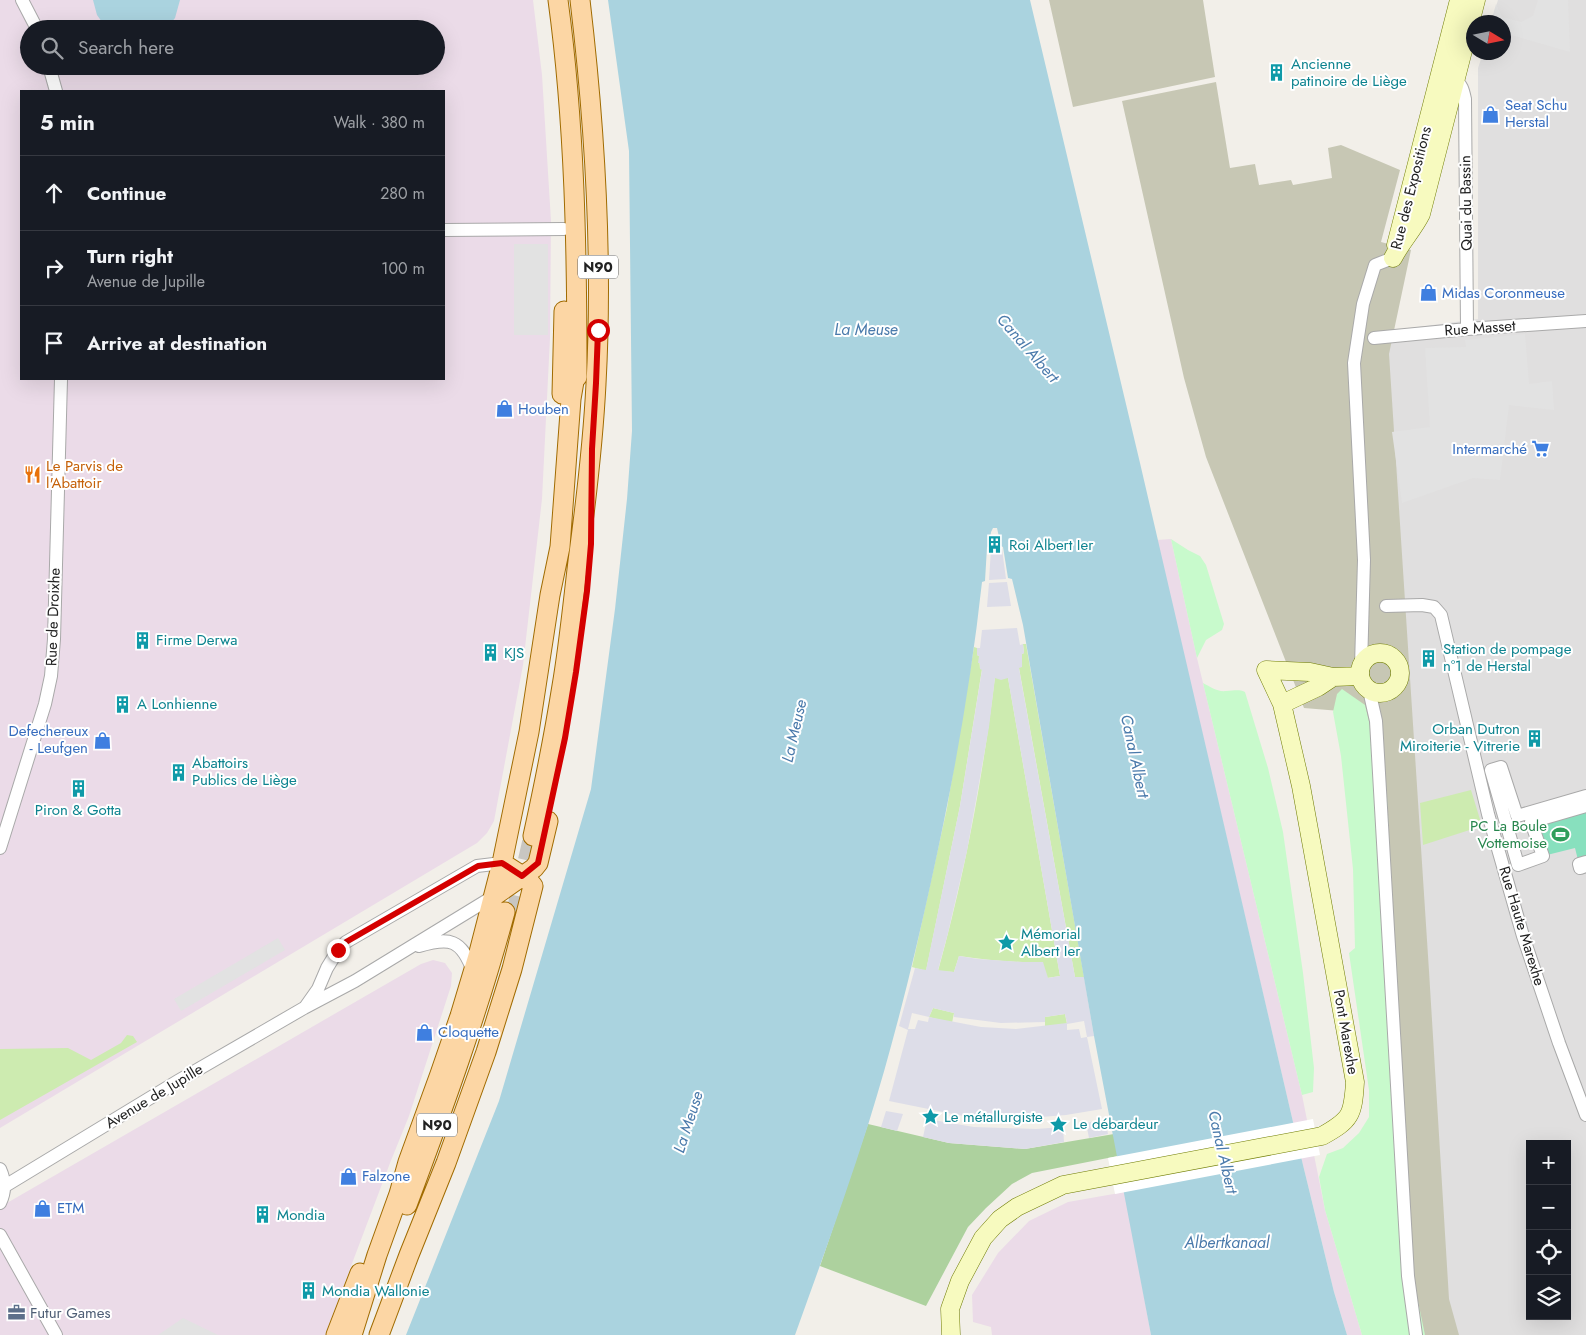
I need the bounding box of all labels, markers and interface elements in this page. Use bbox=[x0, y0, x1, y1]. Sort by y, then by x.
north arrow bbox=[1466, 15, 1511, 60]
search box bbox=[20, 20, 445, 75]
icon: search bbox=[38, 34, 66, 62]
text: Search here bbox=[78, 34, 174, 61]
place label: Ancienne patinoire de Liège bbox=[1291, 53, 1407, 92]
building icon: Ancienne patinoire de Liège bbox=[1267, 63, 1287, 83]
place label: Seat Schu Herstal bbox=[1505, 94, 1567, 133]
shop icon: Seat Schu Herstal bbox=[1481, 104, 1501, 124]
text: 5 min bbox=[40, 108, 95, 138]
text: Walk · 380 m bbox=[334, 111, 425, 134]
street label: Rue des Expositions bbox=[1385, 124, 1437, 252]
street label: Quai du Bassin bbox=[1454, 155, 1478, 251]
icon: ahead bbox=[40, 179, 68, 207]
text: Continue bbox=[87, 180, 166, 207]
text: 280 m bbox=[380, 182, 425, 205]
text: Turn right bbox=[87, 243, 173, 270]
icon: right bbox=[40, 254, 68, 282]
road number: N90 bbox=[578, 256, 618, 278]
text: 100 m bbox=[381, 257, 425, 280]
text: Avenue de Jupille bbox=[87, 270, 205, 293]
place label: Midas Coronmeuse bbox=[1442, 282, 1565, 304]
shop icon: Midas Coronmeuse bbox=[1418, 283, 1438, 303]
water label: Canal Albert bbox=[992, 309, 1065, 388]
street label: Rue Masset bbox=[1444, 315, 1517, 341]
water label: La Meuse bbox=[834, 318, 898, 341]
route start bbox=[587, 319, 610, 342]
icon: arrive bbox=[40, 329, 68, 357]
text: Arrive at destination bbox=[87, 330, 267, 357]
place label: Houben bbox=[518, 398, 569, 420]
shop icon: Houben bbox=[494, 399, 514, 419]
place label: Intermarché bbox=[1452, 438, 1527, 460]
supermarket icon: Intermarché bbox=[1531, 439, 1551, 459]
place label: Le Parvis de l'Abattoir bbox=[46, 455, 123, 494]
restaurant icon: Le Parvis de l'Abattoir bbox=[22, 465, 42, 485]
place label: Roi Albert Ier bbox=[1009, 534, 1094, 556]
building icon: Roi Albert Ier bbox=[985, 535, 1005, 555]
street label: Rue de Droixhe bbox=[40, 567, 66, 667]
place label: Firme Derwa bbox=[156, 629, 237, 651]
building icon: Firme Derwa bbox=[132, 630, 152, 650]
place label: Station de pompage n°1 de Herstal bbox=[1443, 638, 1572, 677]
place label: KJS bbox=[504, 642, 524, 664]
building icon: KJS bbox=[480, 643, 500, 663]
building icon: Station de pompage n°1 de Herstal bbox=[1419, 648, 1439, 668]
place label: A Lonhienne bbox=[137, 693, 217, 715]
building icon: A Lonhienne bbox=[113, 694, 133, 714]
water label: La Meuse bbox=[776, 697, 812, 765]
water label: Canal Albert bbox=[1115, 712, 1155, 801]
place label: Orban Dutron Miroiterie - Vitrerie bbox=[1400, 718, 1520, 757]
place label: Defechereux - Leufgen bbox=[8, 720, 89, 759]
building icon: Orban Dutron Miroiterie - Vitrerie bbox=[1524, 728, 1544, 748]
shop icon: Defechereux - Leufgen bbox=[92, 730, 112, 750]
place label: Abattoirs Publics de Liège bbox=[192, 752, 297, 791]
building icon: Abattoirs Publics de Liège bbox=[168, 762, 188, 782]
building icon: Piron & Gotta bbox=[68, 779, 88, 799]
place label: Piron & Gotta bbox=[35, 799, 121, 821]
place label: PC La Boule Vottemoise bbox=[1470, 815, 1547, 854]
sports icon: PC La Boule Vottemoise bbox=[1551, 825, 1571, 845]
street label: Rue Haute Marexhe bbox=[1493, 864, 1551, 989]
place label: Mémorial Albert Ier bbox=[1021, 923, 1081, 962]
place icon: Mémorial Albert Ier bbox=[997, 933, 1017, 953]
route end bbox=[327, 939, 350, 962]
street label: Pont Marexhe bbox=[1328, 988, 1364, 1076]
place label: Cloquette bbox=[438, 1021, 499, 1043]
shop icon: Cloquette bbox=[414, 1022, 434, 1042]
street label: Avenue de Jupille bbox=[101, 1058, 207, 1134]
water label: La Meuse bbox=[667, 1088, 709, 1156]
place label: Le métallurgiste bbox=[944, 1106, 1043, 1128]
place icon: Le métallurgiste bbox=[920, 1107, 940, 1127]
water label: Canal Albert bbox=[1202, 1108, 1244, 1197]
place label: Le débardeur bbox=[1073, 1113, 1159, 1135]
road number: N90 bbox=[417, 1114, 457, 1136]
place icon: Le débardeur bbox=[1049, 1114, 1069, 1134]
map controls bbox=[1526, 1140, 1571, 1320]
button: + bbox=[1526, 1140, 1571, 1185]
place label: Falzone bbox=[362, 1165, 410, 1187]
shop icon: Falzone bbox=[338, 1166, 358, 1186]
button: − bbox=[1526, 1185, 1571, 1230]
place label: ETM bbox=[57, 1197, 84, 1219]
shop icon: ETM bbox=[33, 1198, 53, 1218]
place label: Mondia bbox=[277, 1204, 325, 1226]
building icon: Mondia bbox=[253, 1205, 273, 1225]
button: locate bbox=[1526, 1230, 1571, 1275]
water label: Albertkanaal bbox=[1184, 1231, 1271, 1254]
button: layers bbox=[1526, 1275, 1571, 1320]
place label: Mondia Wallonie bbox=[322, 1280, 430, 1302]
building icon: Mondia Wallonie bbox=[298, 1281, 318, 1301]
place label: Futur Games bbox=[30, 1302, 111, 1324]
office icon: Futur Games bbox=[6, 1303, 26, 1323]

